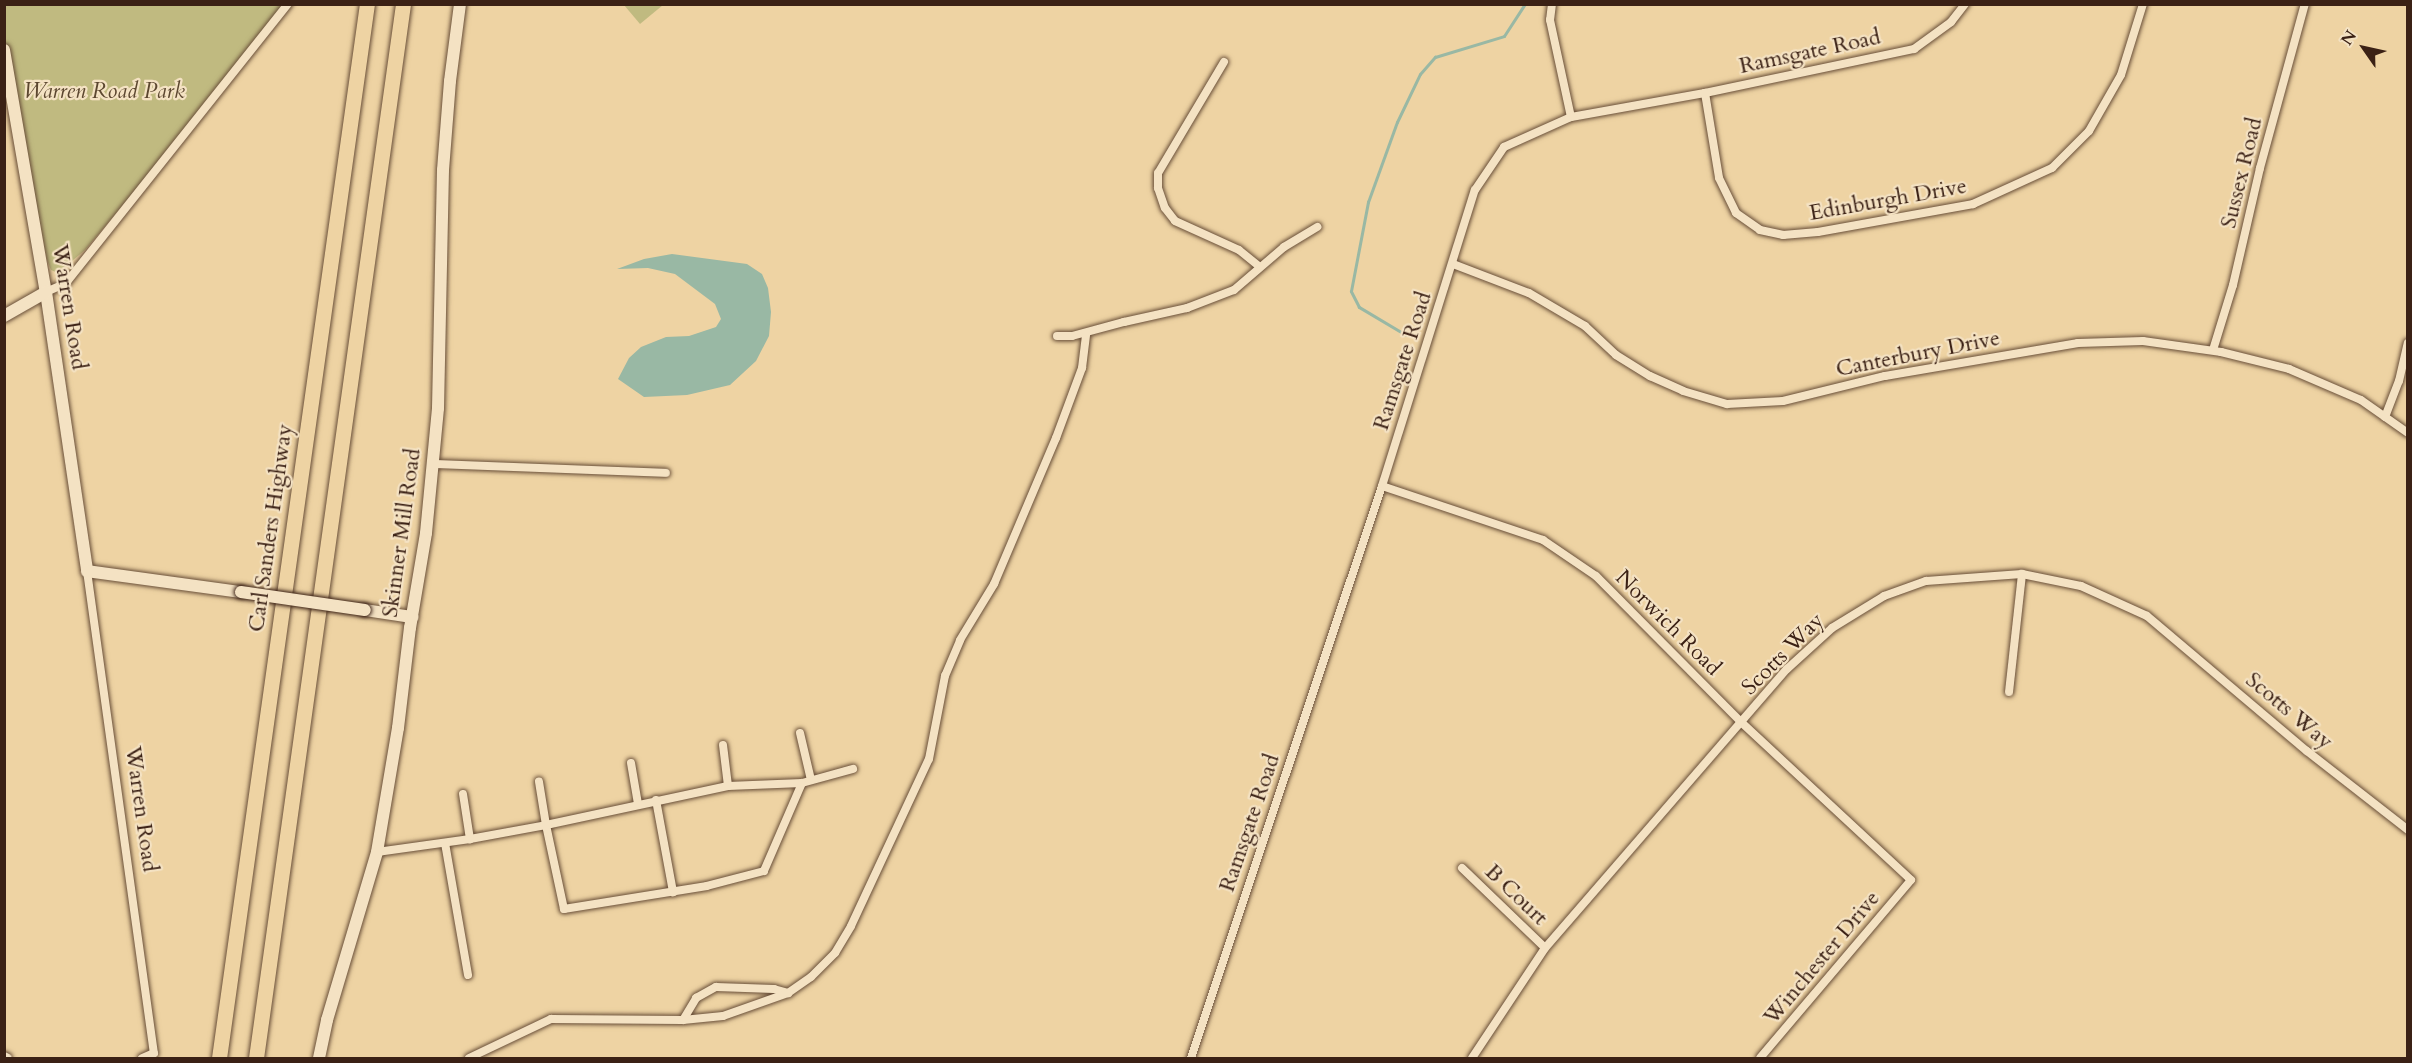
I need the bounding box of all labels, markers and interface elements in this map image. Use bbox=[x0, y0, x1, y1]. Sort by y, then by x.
north arrow bbox=[2334, 18, 2394, 78]
street label: Ramsgate Road bbox=[1737, 24, 1883, 80]
text: N bbox=[2336, 26, 2362, 50]
park label: Warren Road Park bbox=[23, 79, 185, 105]
street label: Sussex Road bbox=[2216, 115, 2268, 231]
street label: Edinburgh Drive bbox=[1807, 173, 1969, 227]
street label: Warren Road bbox=[46, 242, 92, 372]
street label: Ramsgate Road bbox=[1368, 289, 1438, 433]
street label: Canterbury Drive bbox=[1834, 325, 2002, 383]
street label: Carl Sanders Highway bbox=[243, 422, 299, 634]
street label: Skinner Mill Road bbox=[377, 447, 427, 619]
street label: Norwich Road bbox=[1610, 565, 1726, 681]
street label: Scotts Way bbox=[1736, 607, 1830, 701]
street label: Scotts Way bbox=[2240, 667, 2338, 755]
street label: Warren Road bbox=[119, 744, 163, 874]
street label: Ramsgate Road bbox=[1214, 751, 1286, 895]
street label: B Court bbox=[1479, 859, 1553, 931]
street label: Winchester Drive bbox=[1758, 886, 1886, 1030]

